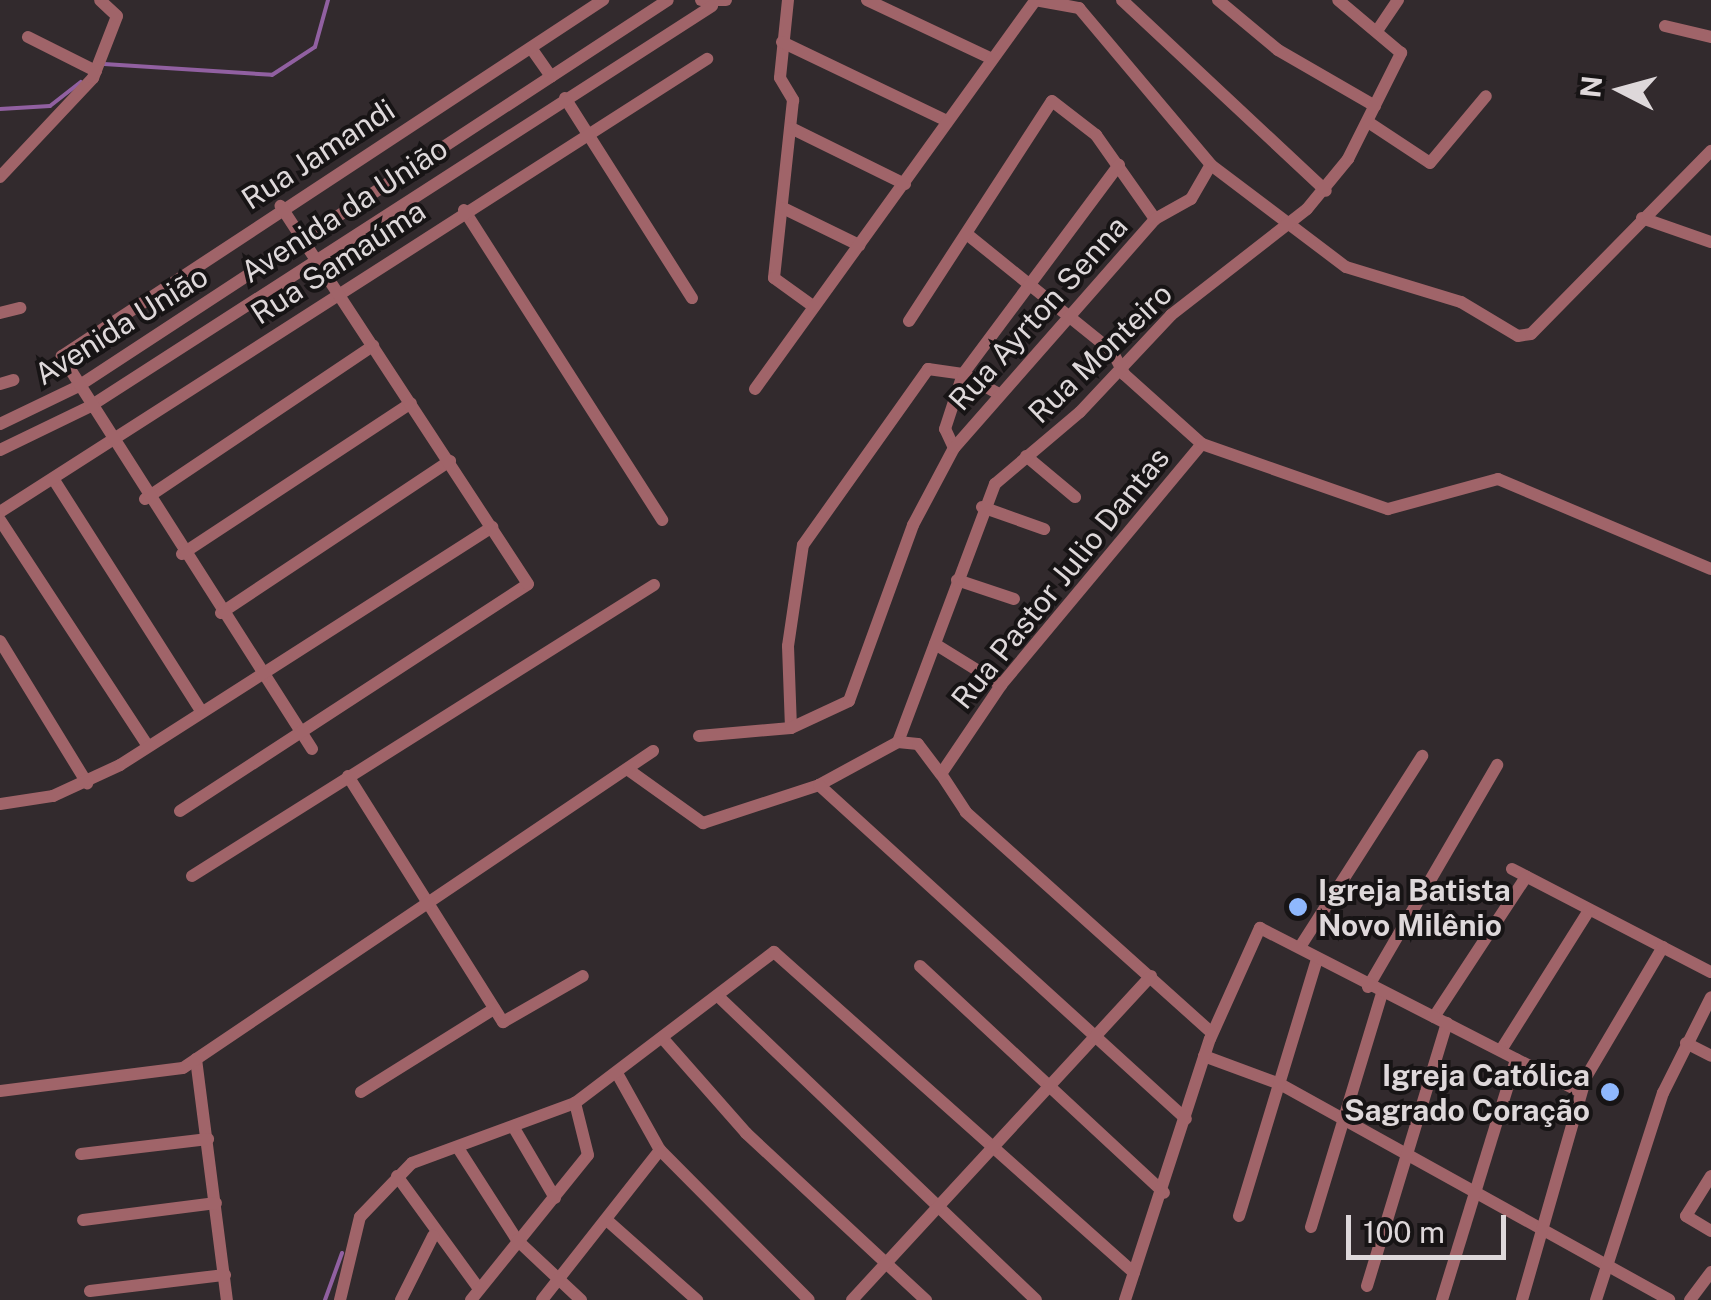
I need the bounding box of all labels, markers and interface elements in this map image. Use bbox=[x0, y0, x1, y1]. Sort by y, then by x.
north arrow bbox=[1571, 40, 1671, 140]
text: N bbox=[1573, 74, 1608, 99]
street label: Rua Jamandi bbox=[235, 91, 401, 217]
street label: Avenida da União bbox=[234, 130, 454, 290]
street label: Rua Samaúma bbox=[244, 192, 432, 332]
street label: Rua Ayrton Senna bbox=[941, 208, 1135, 418]
street label: Avenida União bbox=[28, 258, 214, 392]
street label: Rua Monteiro bbox=[1021, 276, 1179, 430]
street label: Rua Pastor Julio Dantas bbox=[943, 440, 1177, 716]
place label: Igreja Batista Novo Milênio bbox=[1318, 872, 1511, 942]
marker: Igreja Batista Novo Milênio bbox=[1287, 896, 1309, 918]
place label: Igreja Católica Sagrado Coração bbox=[1344, 1057, 1590, 1128]
marker: Igreja Católica Sagrado Coração bbox=[1599, 1081, 1621, 1103]
scale bar bbox=[1351, 1195, 1511, 1257]
text: 100 m bbox=[1363, 1214, 1445, 1250]

